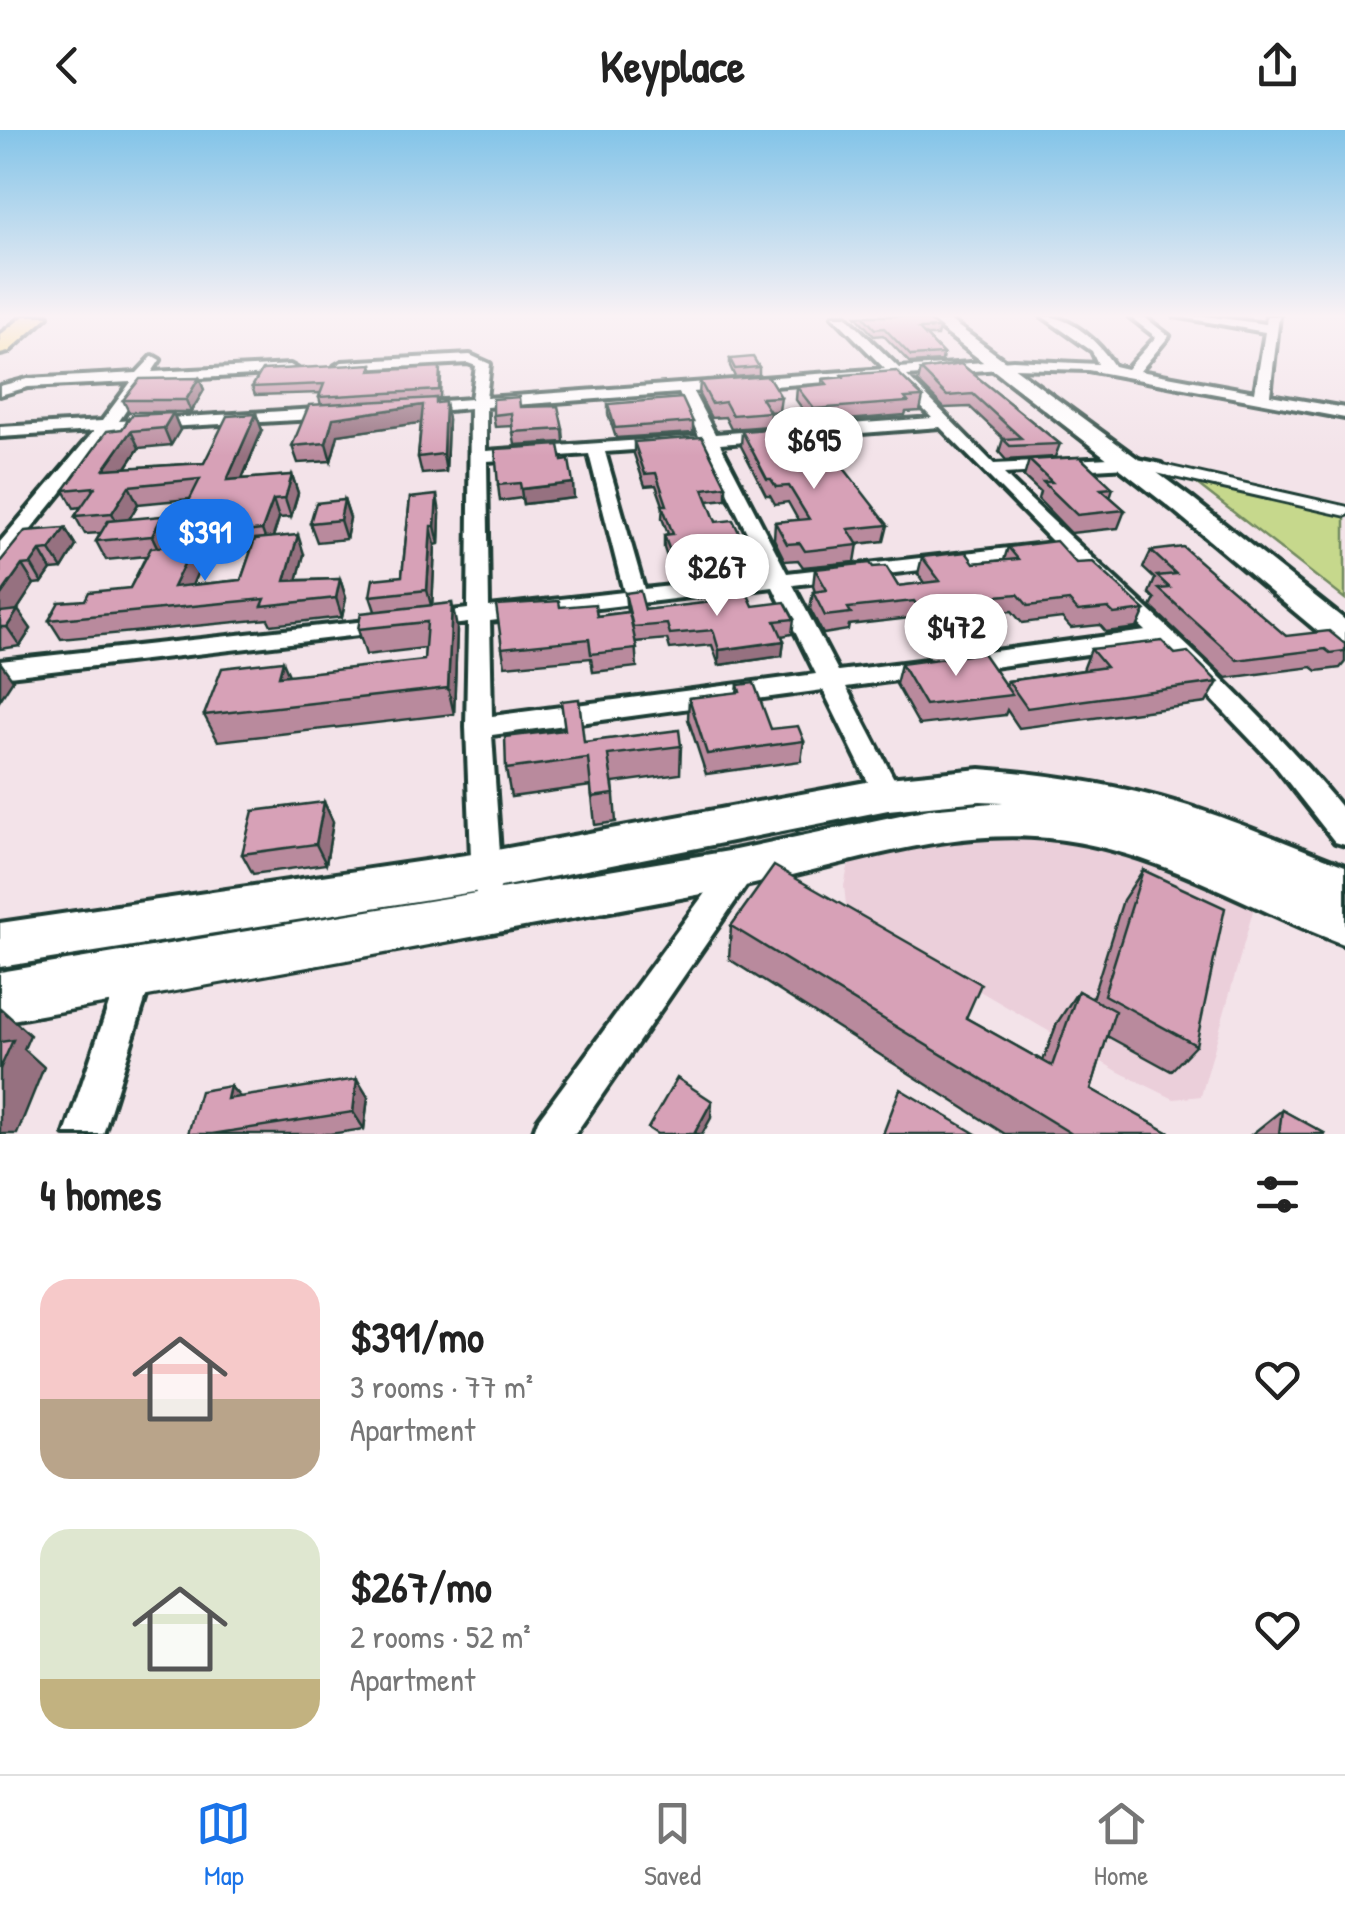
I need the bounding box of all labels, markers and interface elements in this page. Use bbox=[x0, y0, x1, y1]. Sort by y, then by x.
text: Keyplace bbox=[600, 35, 745, 96]
icon: back bbox=[40, 38, 95, 93]
icon: share bbox=[1250, 38, 1305, 93]
pin: $695 bbox=[755, 407, 873, 492]
text: $695 bbox=[787, 418, 841, 461]
pin: $391 bbox=[146, 499, 264, 584]
text: $391 bbox=[178, 510, 232, 553]
pin: $267 bbox=[658, 534, 776, 619]
text: $267 bbox=[687, 545, 747, 588]
pin: $472 bbox=[897, 594, 1015, 679]
text: $472 bbox=[926, 605, 986, 648]
text: 4 homes bbox=[40, 1166, 161, 1223]
icon: filters bbox=[1250, 1167, 1305, 1222]
text: $391/mo bbox=[350, 1308, 484, 1365]
icon: home bbox=[120, 1319, 240, 1439]
icon: heart bbox=[1250, 1352, 1305, 1407]
text: 3 rooms · 77 m² bbox=[350, 1365, 533, 1408]
text: Apartment bbox=[350, 1408, 475, 1451]
text: $267/mo bbox=[350, 1558, 492, 1615]
icon: home bbox=[120, 1569, 240, 1689]
icon: heart bbox=[1250, 1602, 1305, 1657]
text: 2 rooms · 52 m² bbox=[350, 1615, 531, 1658]
text: Apartment bbox=[350, 1658, 475, 1701]
tab: Map bbox=[196, 1796, 251, 1894]
tab: Saved bbox=[644, 1796, 701, 1894]
tab: Home bbox=[1094, 1796, 1149, 1894]

